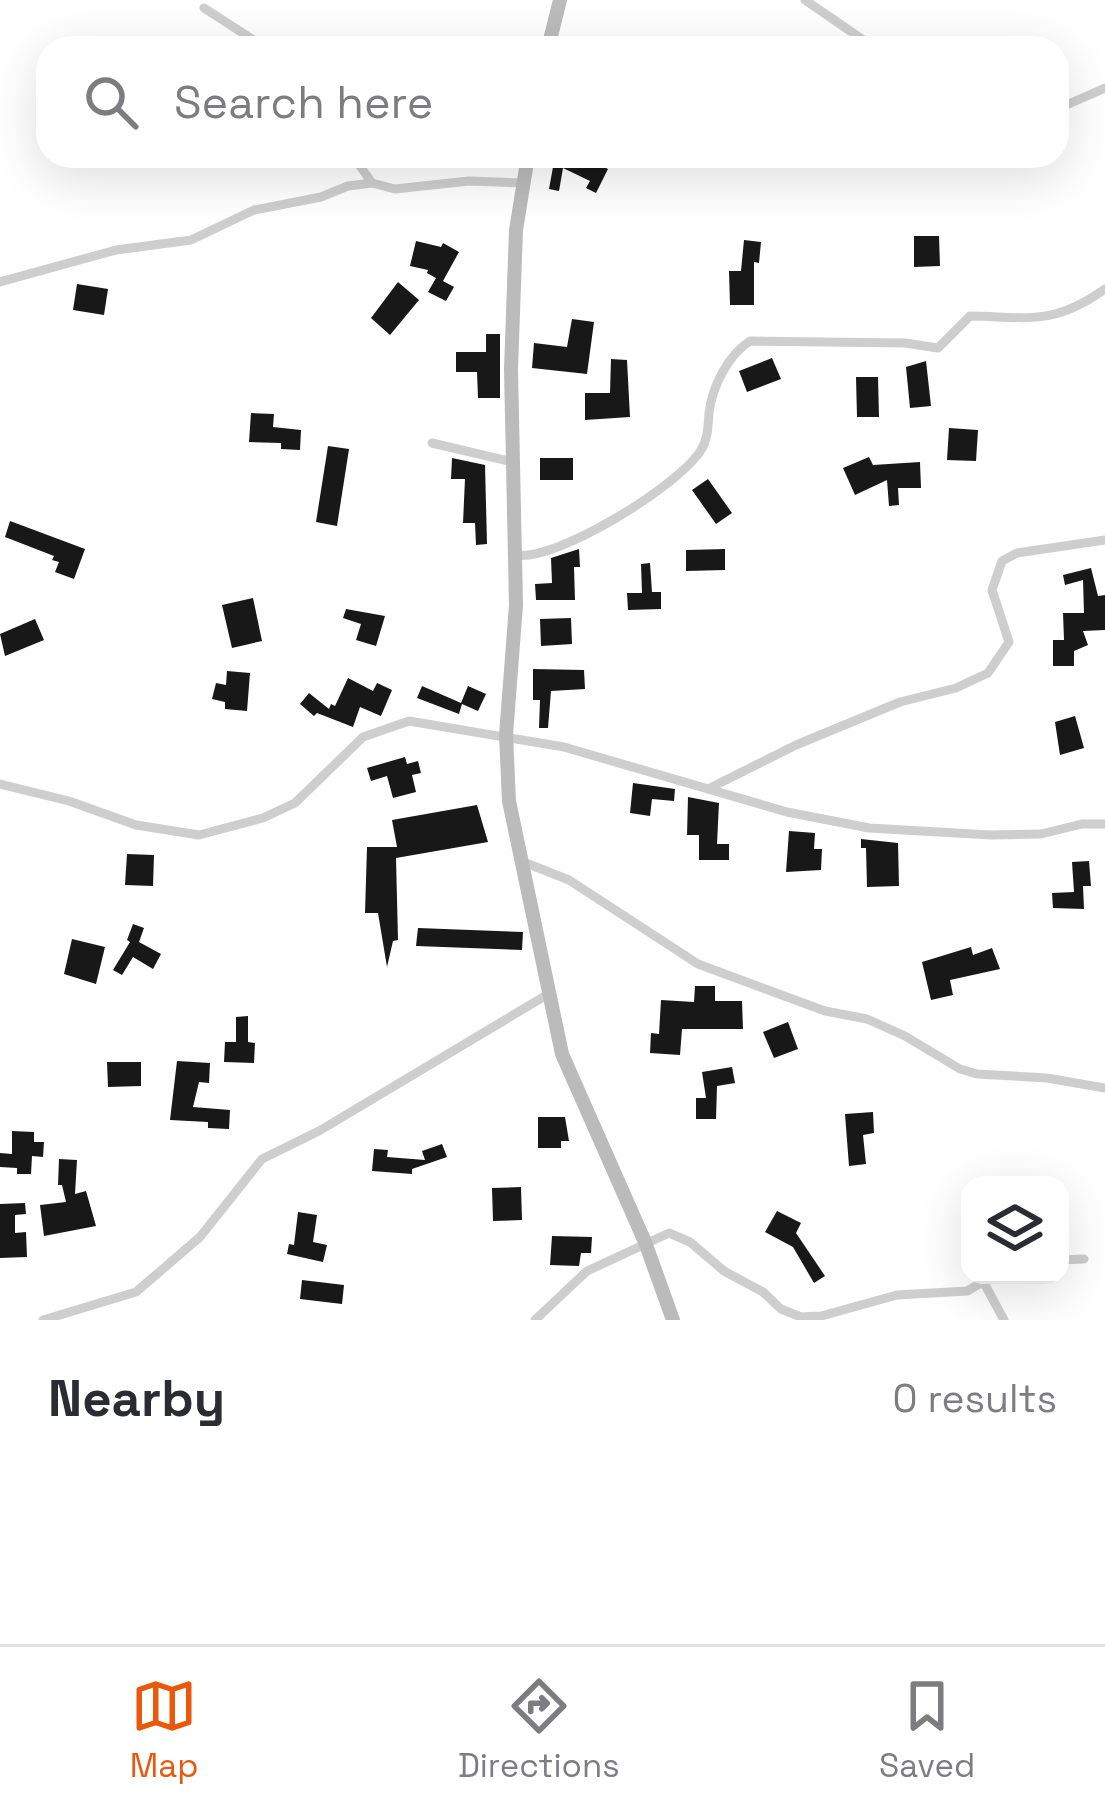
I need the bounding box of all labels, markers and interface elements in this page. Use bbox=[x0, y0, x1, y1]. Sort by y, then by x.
search box bbox=[36, 36, 1069, 168]
icon: search bbox=[78, 69, 144, 135]
text: Search here bbox=[174, 74, 433, 131]
map controls bbox=[961, 1176, 1069, 1284]
button: layers bbox=[961, 1176, 1069, 1284]
text: Nearby bbox=[48, 1366, 225, 1431]
text: 0 results bbox=[892, 1374, 1057, 1423]
tab: Map bbox=[130, 1673, 198, 1787]
tab: Directions bbox=[458, 1673, 620, 1787]
tab: Saved bbox=[879, 1673, 975, 1787]

